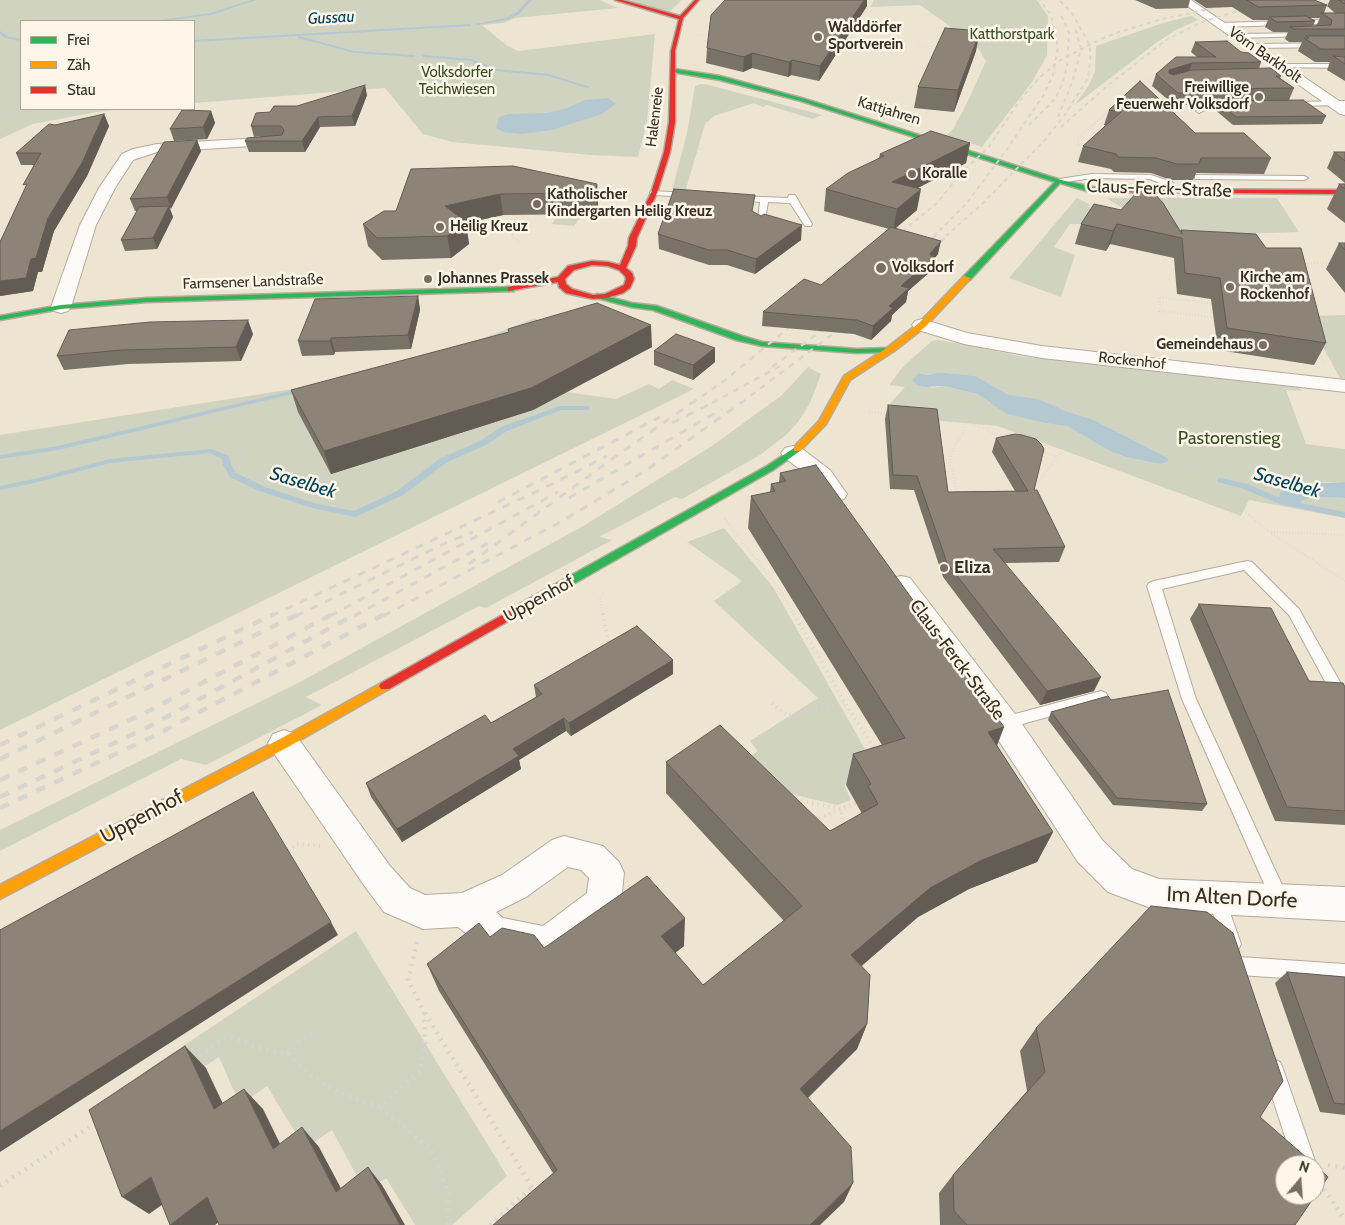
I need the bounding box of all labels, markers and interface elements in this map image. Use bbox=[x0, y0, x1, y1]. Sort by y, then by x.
water label: Gussau bbox=[307, 7, 355, 29]
place label: Walddörfer Sportverein bbox=[828, 19, 903, 54]
legend bbox=[20, 20, 195, 110]
street label: Vörn Barkholt bbox=[1225, 23, 1305, 87]
park label: Katthorstpark bbox=[969, 26, 1055, 44]
text: Frei bbox=[67, 31, 90, 49]
marker: Walddörfer Sportverein bbox=[812, 31, 824, 43]
text: Zäh bbox=[67, 56, 90, 74]
park label: Volksdorfer Teichwiesen bbox=[419, 64, 495, 99]
place label: Freiwillige Feuerwehr Volksdorf bbox=[1116, 79, 1249, 114]
text: Stau bbox=[67, 81, 96, 99]
street label: Halenreie bbox=[642, 86, 668, 148]
marker: Freiwillige Feuerwehr Volksdorf bbox=[1253, 91, 1265, 103]
street label: Kattjahren bbox=[855, 93, 923, 129]
place label: Koralle bbox=[922, 165, 967, 183]
marker: Koralle bbox=[906, 168, 918, 180]
street label: Claus-Ferck-Straße bbox=[1086, 176, 1232, 202]
place label: Katholischer Kindergarten Heilig Kreuz bbox=[547, 186, 712, 221]
marker: Katholischer Kindergarten Heilig Kreuz bbox=[531, 198, 543, 210]
place label: Heilig Kreuz bbox=[450, 218, 528, 236]
marker: Heilig Kreuz bbox=[434, 221, 446, 233]
place label: Volksdorf bbox=[892, 259, 954, 277]
marker: Volksdorf bbox=[874, 261, 888, 275]
place label: Kirche am Rockenhof bbox=[1240, 269, 1309, 304]
place label: Johannes Prassek bbox=[438, 270, 549, 288]
street label: Farmsener Landstraße bbox=[182, 271, 324, 293]
marker: Johannes Prassek bbox=[422, 273, 434, 285]
marker: Kirche am Rockenhof bbox=[1224, 281, 1236, 293]
place label: Gemeindehaus bbox=[1156, 336, 1253, 354]
marker: Gemeindehaus bbox=[1257, 339, 1269, 351]
street label: Rockenhof bbox=[1097, 349, 1167, 373]
park label: Pastorenstieg bbox=[1178, 428, 1280, 450]
water label: Saselbek bbox=[267, 462, 339, 504]
water label: Saselbek bbox=[1251, 463, 1323, 503]
place label: Eliza bbox=[954, 557, 991, 579]
marker: Eliza bbox=[938, 562, 950, 574]
street label: Uppenhof bbox=[500, 571, 578, 627]
street label: Claus-Ferck-Straße bbox=[905, 596, 1009, 724]
street label: Uppenhof bbox=[96, 785, 188, 849]
street label: Im Alten Dorfe bbox=[1166, 882, 1298, 914]
north arrow bbox=[1275, 1155, 1325, 1205]
text: N bbox=[1297, 1157, 1312, 1177]

